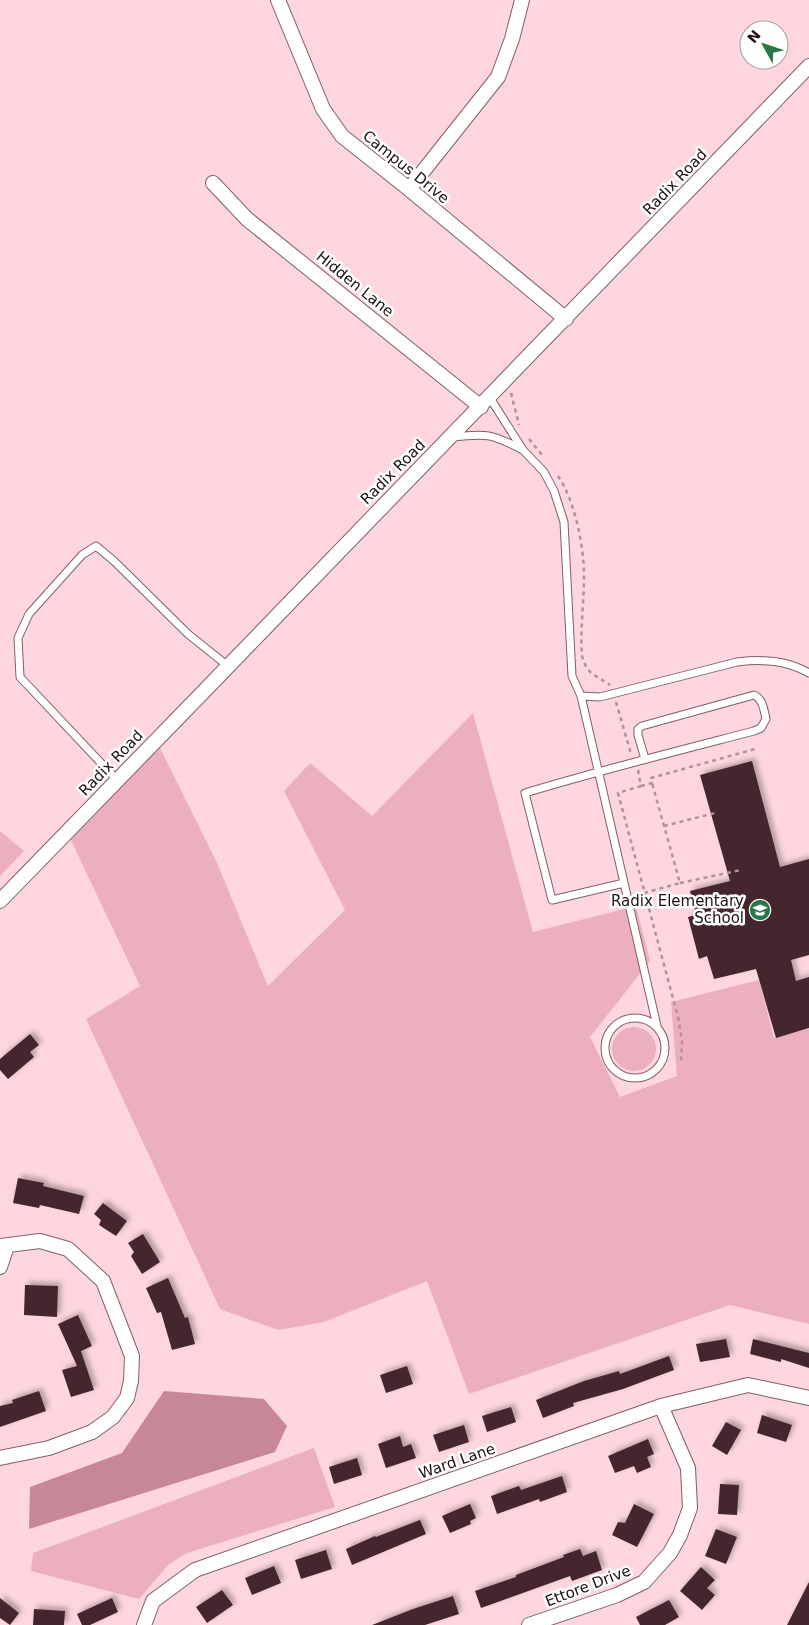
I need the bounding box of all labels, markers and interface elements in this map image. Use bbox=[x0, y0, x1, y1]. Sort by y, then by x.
north arrow bbox=[739, 20, 789, 70]
text: N bbox=[744, 27, 764, 46]
street label: Campus Drive bbox=[359, 127, 453, 207]
street label: Radix Road bbox=[639, 145, 711, 219]
street label: Hidden Lane bbox=[313, 247, 397, 321]
street label: Radix Road bbox=[357, 436, 429, 508]
street label: Radix Road bbox=[75, 726, 147, 800]
place label: Radix Elementary School bbox=[611, 892, 744, 927]
school or university icon: Radix Elementary School bbox=[748, 898, 772, 922]
street label: Ward Lane bbox=[416, 1440, 498, 1482]
street label: Ettore Drive bbox=[543, 1561, 633, 1611]

